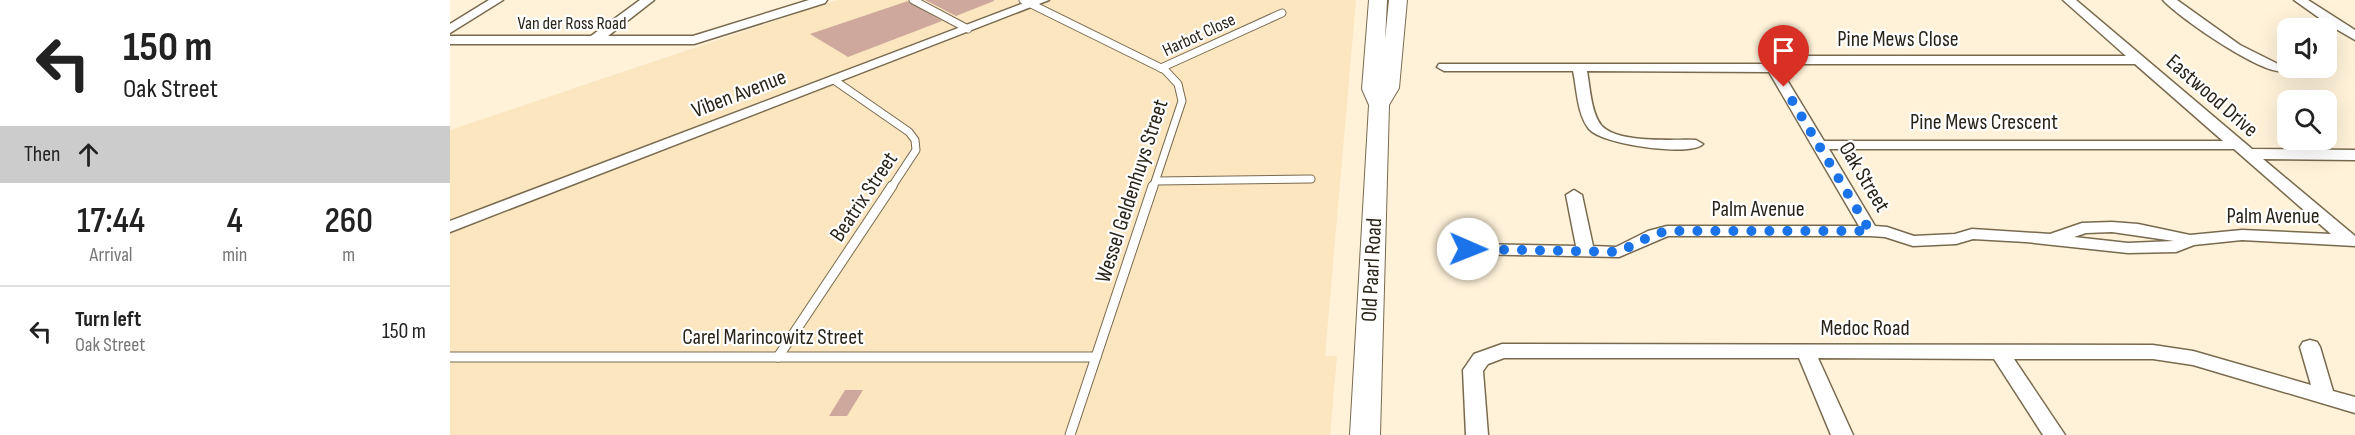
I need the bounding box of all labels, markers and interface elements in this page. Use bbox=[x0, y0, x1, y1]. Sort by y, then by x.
street label: Harbot Close bbox=[1159, 9, 1239, 61]
street label: Van der Ross Road bbox=[518, 13, 626, 34]
map controls bbox=[2277, 18, 2337, 150]
button: sound bbox=[2277, 18, 2337, 78]
text: 150 m bbox=[123, 22, 212, 73]
icon: left bbox=[24, 24, 102, 102]
pin bbox=[1758, 25, 1809, 87]
street label: Pine Mews Close bbox=[1837, 26, 1959, 53]
icon: arrive bbox=[1767, 34, 1800, 67]
street label: Eastwood Drive bbox=[2160, 49, 2264, 143]
street label: Viben Avenue bbox=[688, 64, 790, 124]
text: Oak Street bbox=[123, 73, 218, 105]
button: search bbox=[2277, 90, 2337, 150]
street label: Wessel Geldenhuys Street bbox=[1090, 96, 1174, 286]
street label: Pine Mews Crescent bbox=[1910, 109, 2058, 136]
street label: Oak Street bbox=[1832, 137, 1896, 217]
icon: ahead bbox=[72, 138, 105, 171]
text: Then bbox=[24, 141, 60, 168]
street label: Beatrix Street bbox=[824, 147, 904, 247]
street label: Palm Avenue bbox=[1712, 196, 1804, 223]
text: 17:44 bbox=[77, 200, 145, 243]
text: 4 bbox=[227, 200, 243, 243]
text: 260 bbox=[324, 200, 373, 243]
street label: Palm Avenue bbox=[2227, 203, 2319, 230]
street label: Old Paarl Road bbox=[1356, 217, 1388, 323]
position arrow bbox=[1436, 217, 1500, 281]
text: Arrival bbox=[90, 243, 133, 267]
text: min bbox=[222, 243, 247, 267]
text: m bbox=[342, 243, 355, 267]
text: Turn left bbox=[75, 306, 141, 333]
icon: left bbox=[24, 315, 57, 348]
street label: Medoc Road bbox=[1820, 315, 1910, 342]
text: 150 m bbox=[382, 318, 426, 345]
street label: Carel Marincowitz Street bbox=[682, 324, 864, 351]
text: Oak Street bbox=[75, 333, 145, 357]

